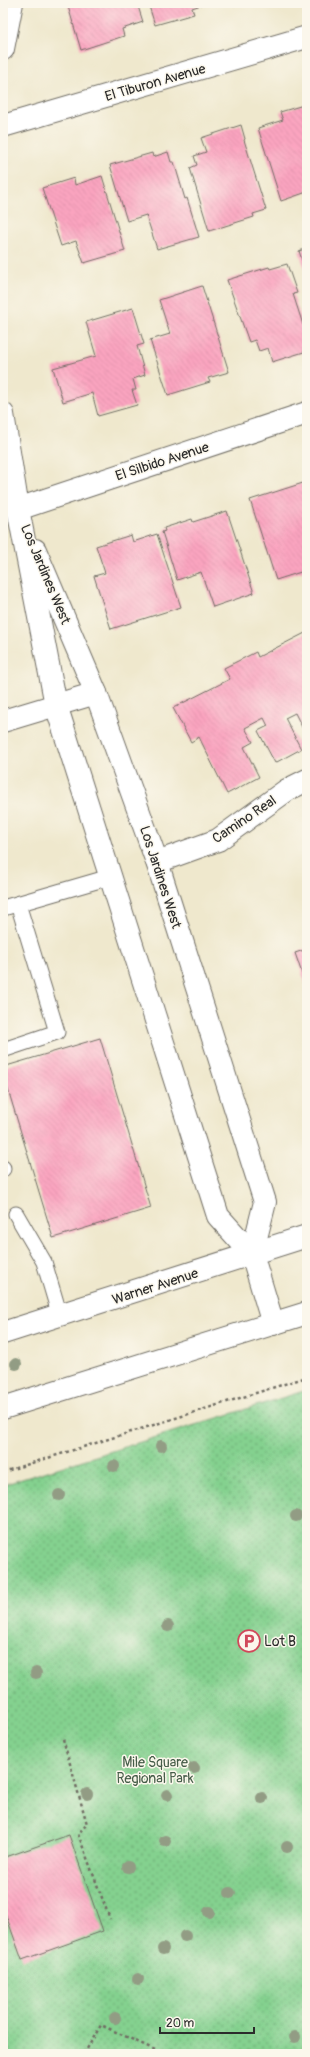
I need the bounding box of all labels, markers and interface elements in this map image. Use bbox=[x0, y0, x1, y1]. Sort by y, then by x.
street label: El Tiburon Avenue bbox=[103, 60, 208, 105]
street label: El Silbido Avenue bbox=[113, 438, 211, 485]
street label: Los Jardines West bbox=[17, 522, 74, 627]
street label: Camino Real bbox=[209, 792, 280, 847]
street label: Los Jardines West bbox=[136, 824, 185, 931]
street label: Warner Avenue bbox=[110, 1265, 200, 1308]
parking icon: Lot B bbox=[236, 1628, 262, 1654]
place label: Lot B bbox=[264, 1633, 296, 1650]
park label: Mile Square Regional Park bbox=[116, 1754, 194, 1787]
scale bar bbox=[160, 2009, 254, 2035]
text: 20 m bbox=[166, 2016, 195, 2031]

